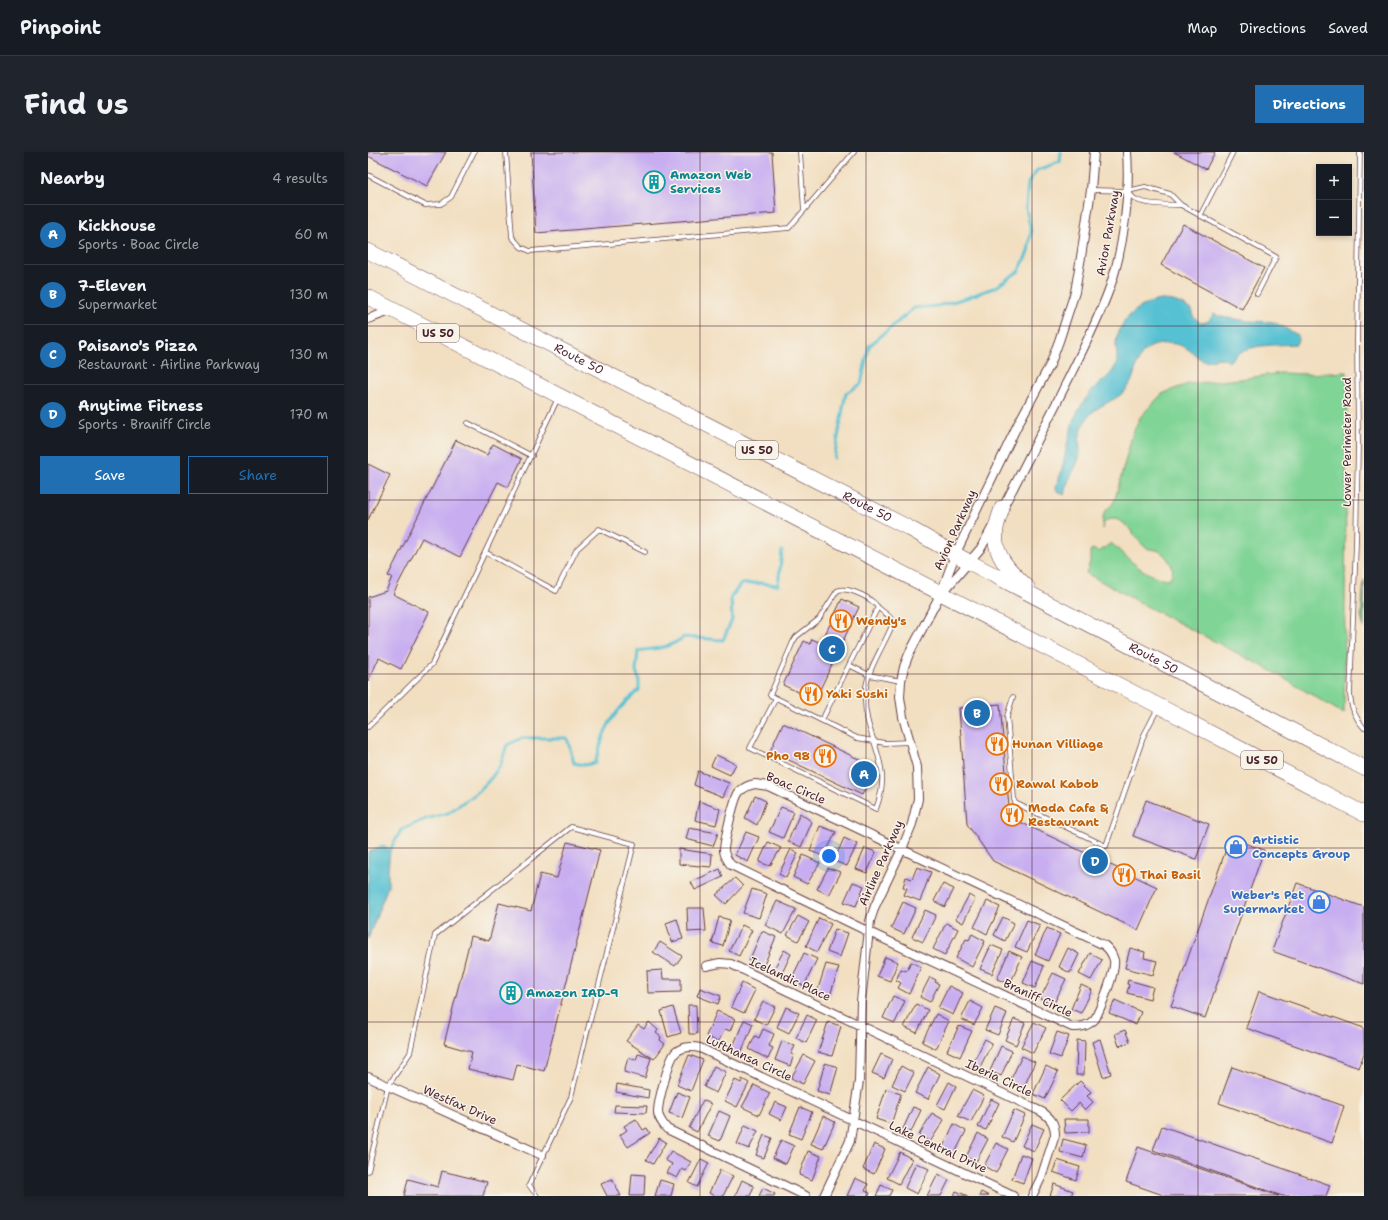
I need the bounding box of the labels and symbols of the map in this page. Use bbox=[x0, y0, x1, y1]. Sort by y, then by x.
place label: Amazon Web Services bbox=[670, 167, 751, 197]
building icon: Amazon Web Services bbox=[641, 169, 667, 195]
street label: Avion Parkway bbox=[1093, 189, 1123, 277]
road number: US 50 bbox=[417, 324, 459, 342]
street label: Route 50 bbox=[551, 340, 606, 378]
street label: Lower Perimeter Road bbox=[1339, 377, 1355, 507]
road number: US 50 bbox=[736, 441, 778, 459]
street label: Route 50 bbox=[840, 487, 895, 526]
street label: Avion Parkway bbox=[930, 487, 980, 573]
restaurant icon: Wendy's bbox=[828, 608, 854, 634]
place label: Wendy's bbox=[856, 613, 907, 629]
pin: C bbox=[819, 634, 845, 664]
street label: Route 50 bbox=[1126, 639, 1181, 678]
restaurant icon: Yaki Sushi bbox=[798, 681, 824, 707]
place label: Yaki Sushi bbox=[826, 686, 888, 702]
pin: B bbox=[964, 698, 990, 728]
restaurant icon: Hunan Villiage bbox=[984, 731, 1010, 757]
place label: Hunan Villiage bbox=[1012, 736, 1103, 752]
restaurant icon: Pho 98 bbox=[812, 743, 838, 769]
place label: Pho 98 bbox=[766, 748, 810, 764]
road number: US 50 bbox=[1241, 751, 1283, 769]
pin: A bbox=[851, 759, 877, 789]
street label: Boac Circle bbox=[764, 768, 828, 808]
restaurant icon: Rawal Kabob bbox=[988, 771, 1014, 797]
place label: Rawal Kabob bbox=[1016, 776, 1099, 792]
place label: Moda Cafe & Restaurant bbox=[1028, 800, 1109, 830]
restaurant icon: Moda Cafe & Restaurant bbox=[999, 802, 1025, 828]
street label: Airline Parkway bbox=[855, 818, 907, 908]
place label: Artistic Concepts Group bbox=[1252, 832, 1350, 862]
shop icon: Artistic Concepts Group bbox=[1223, 834, 1249, 860]
your location bbox=[819, 846, 839, 866]
pin: D bbox=[1082, 846, 1108, 876]
restaurant icon: Thai Basil bbox=[1111, 862, 1137, 888]
place label: Thai Basil bbox=[1140, 867, 1201, 883]
place label: Weber's Pet Supermarket bbox=[1223, 887, 1304, 917]
shop icon: Weber's Pet Supermarket bbox=[1306, 889, 1332, 915]
street label: Icelandic Place bbox=[746, 953, 834, 1005]
street label: Braniff Circle bbox=[1001, 975, 1075, 1021]
building icon: Amazon IAD-9 bbox=[498, 980, 524, 1006]
place label: Amazon IAD-9 bbox=[526, 985, 618, 1001]
street label: Lufthansa Circle bbox=[703, 1031, 795, 1085]
street label: Iberia Circle bbox=[963, 1056, 1035, 1101]
street label: Westfax Drive bbox=[420, 1082, 500, 1129]
street label: Lake Central Drive bbox=[886, 1117, 990, 1177]

